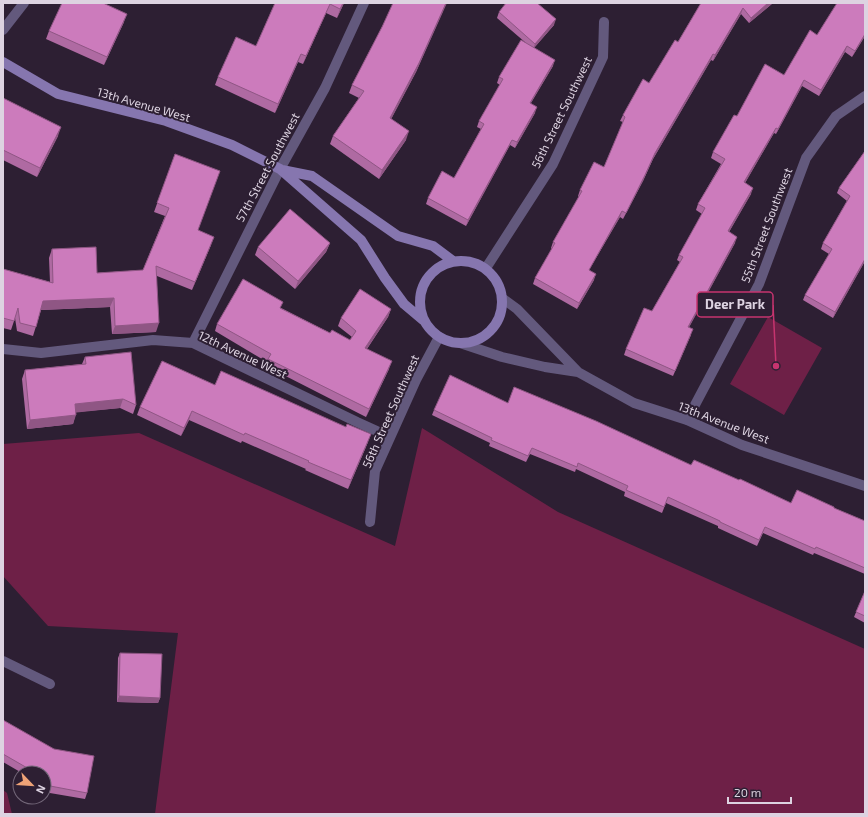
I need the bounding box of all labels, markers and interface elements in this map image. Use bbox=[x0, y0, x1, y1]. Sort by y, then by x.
street label: 56th Street Southwest bbox=[528, 54, 594, 170]
street label: 13th Avenue West bbox=[96, 84, 193, 124]
street label: 57th Street Southwest bbox=[232, 110, 302, 224]
street label: 55th Street Southwest bbox=[738, 165, 795, 284]
callout: Deer Park bbox=[697, 292, 773, 317]
text: Deer Park bbox=[705, 296, 766, 312]
street label: 12th Avenue West bbox=[196, 327, 290, 381]
street label: 56th Street Southwest bbox=[359, 352, 421, 470]
street label: 13th Avenue West bbox=[676, 398, 772, 446]
north arrow bbox=[12, 765, 52, 805]
scale bar bbox=[728, 779, 791, 805]
text: N bbox=[34, 783, 49, 796]
text: 20 m bbox=[734, 785, 761, 799]

